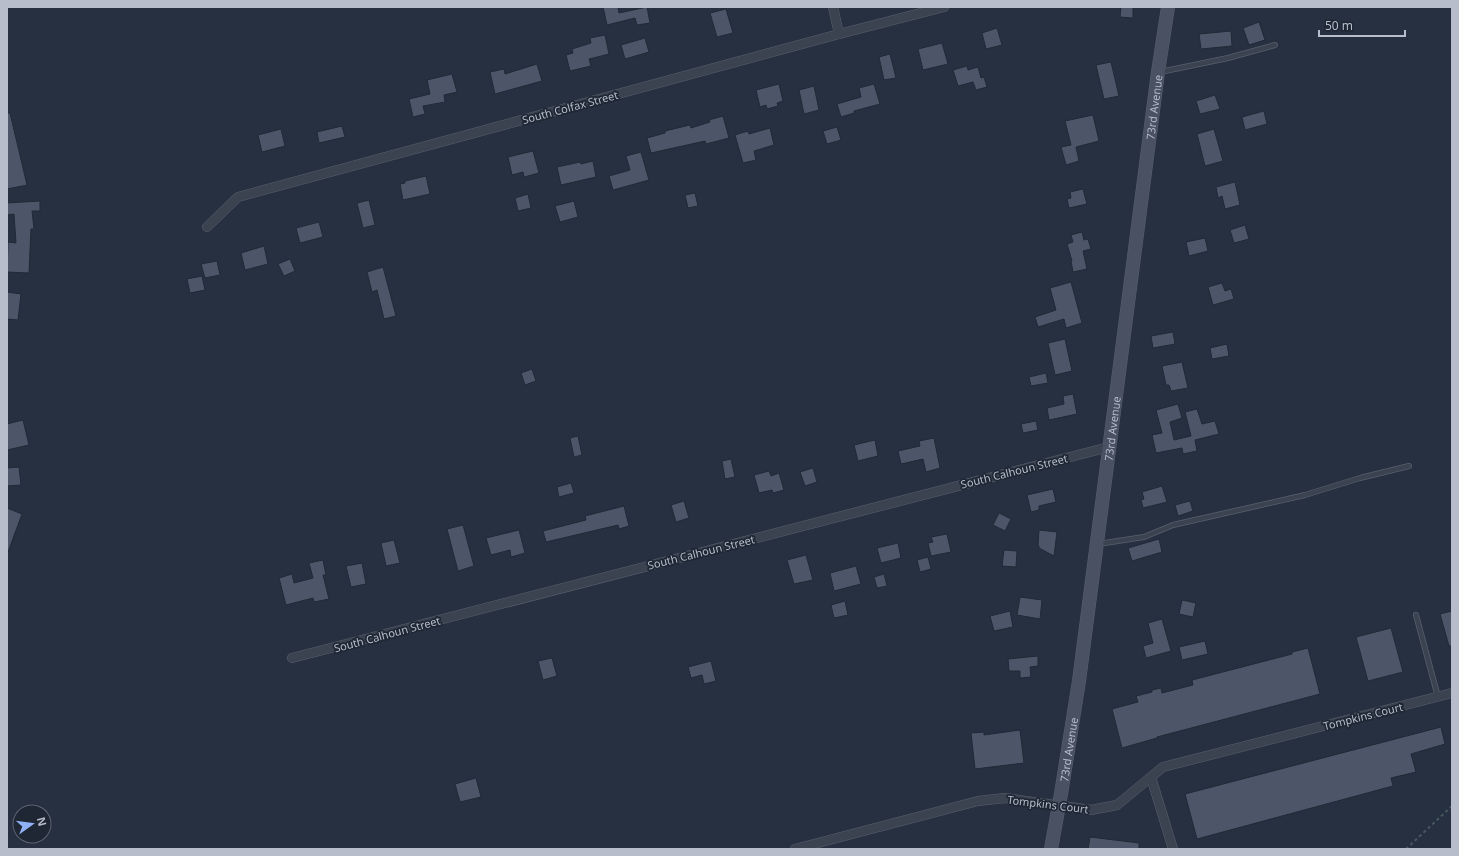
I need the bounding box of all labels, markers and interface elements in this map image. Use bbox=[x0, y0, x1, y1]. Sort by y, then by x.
scale bar bbox=[1319, 12, 1405, 38]
text: 50 m bbox=[1325, 17, 1353, 34]
street label: 73rd Avenue bbox=[1142, 74, 1165, 140]
street label: South Colfax Street bbox=[520, 87, 620, 127]
street label: 73rd Avenue bbox=[1100, 395, 1123, 462]
street label: South Calhoun Street bbox=[959, 450, 1069, 492]
street label: South Calhoun Street bbox=[646, 531, 756, 573]
street label: South Calhoun Street bbox=[332, 613, 442, 655]
street label: Tompkins Court bbox=[1322, 699, 1404, 733]
street label: 73rd Avenue bbox=[1056, 716, 1081, 783]
street label: Tompkins Court bbox=[1007, 792, 1089, 816]
north arrow bbox=[12, 804, 52, 844]
text: N bbox=[34, 815, 51, 828]

